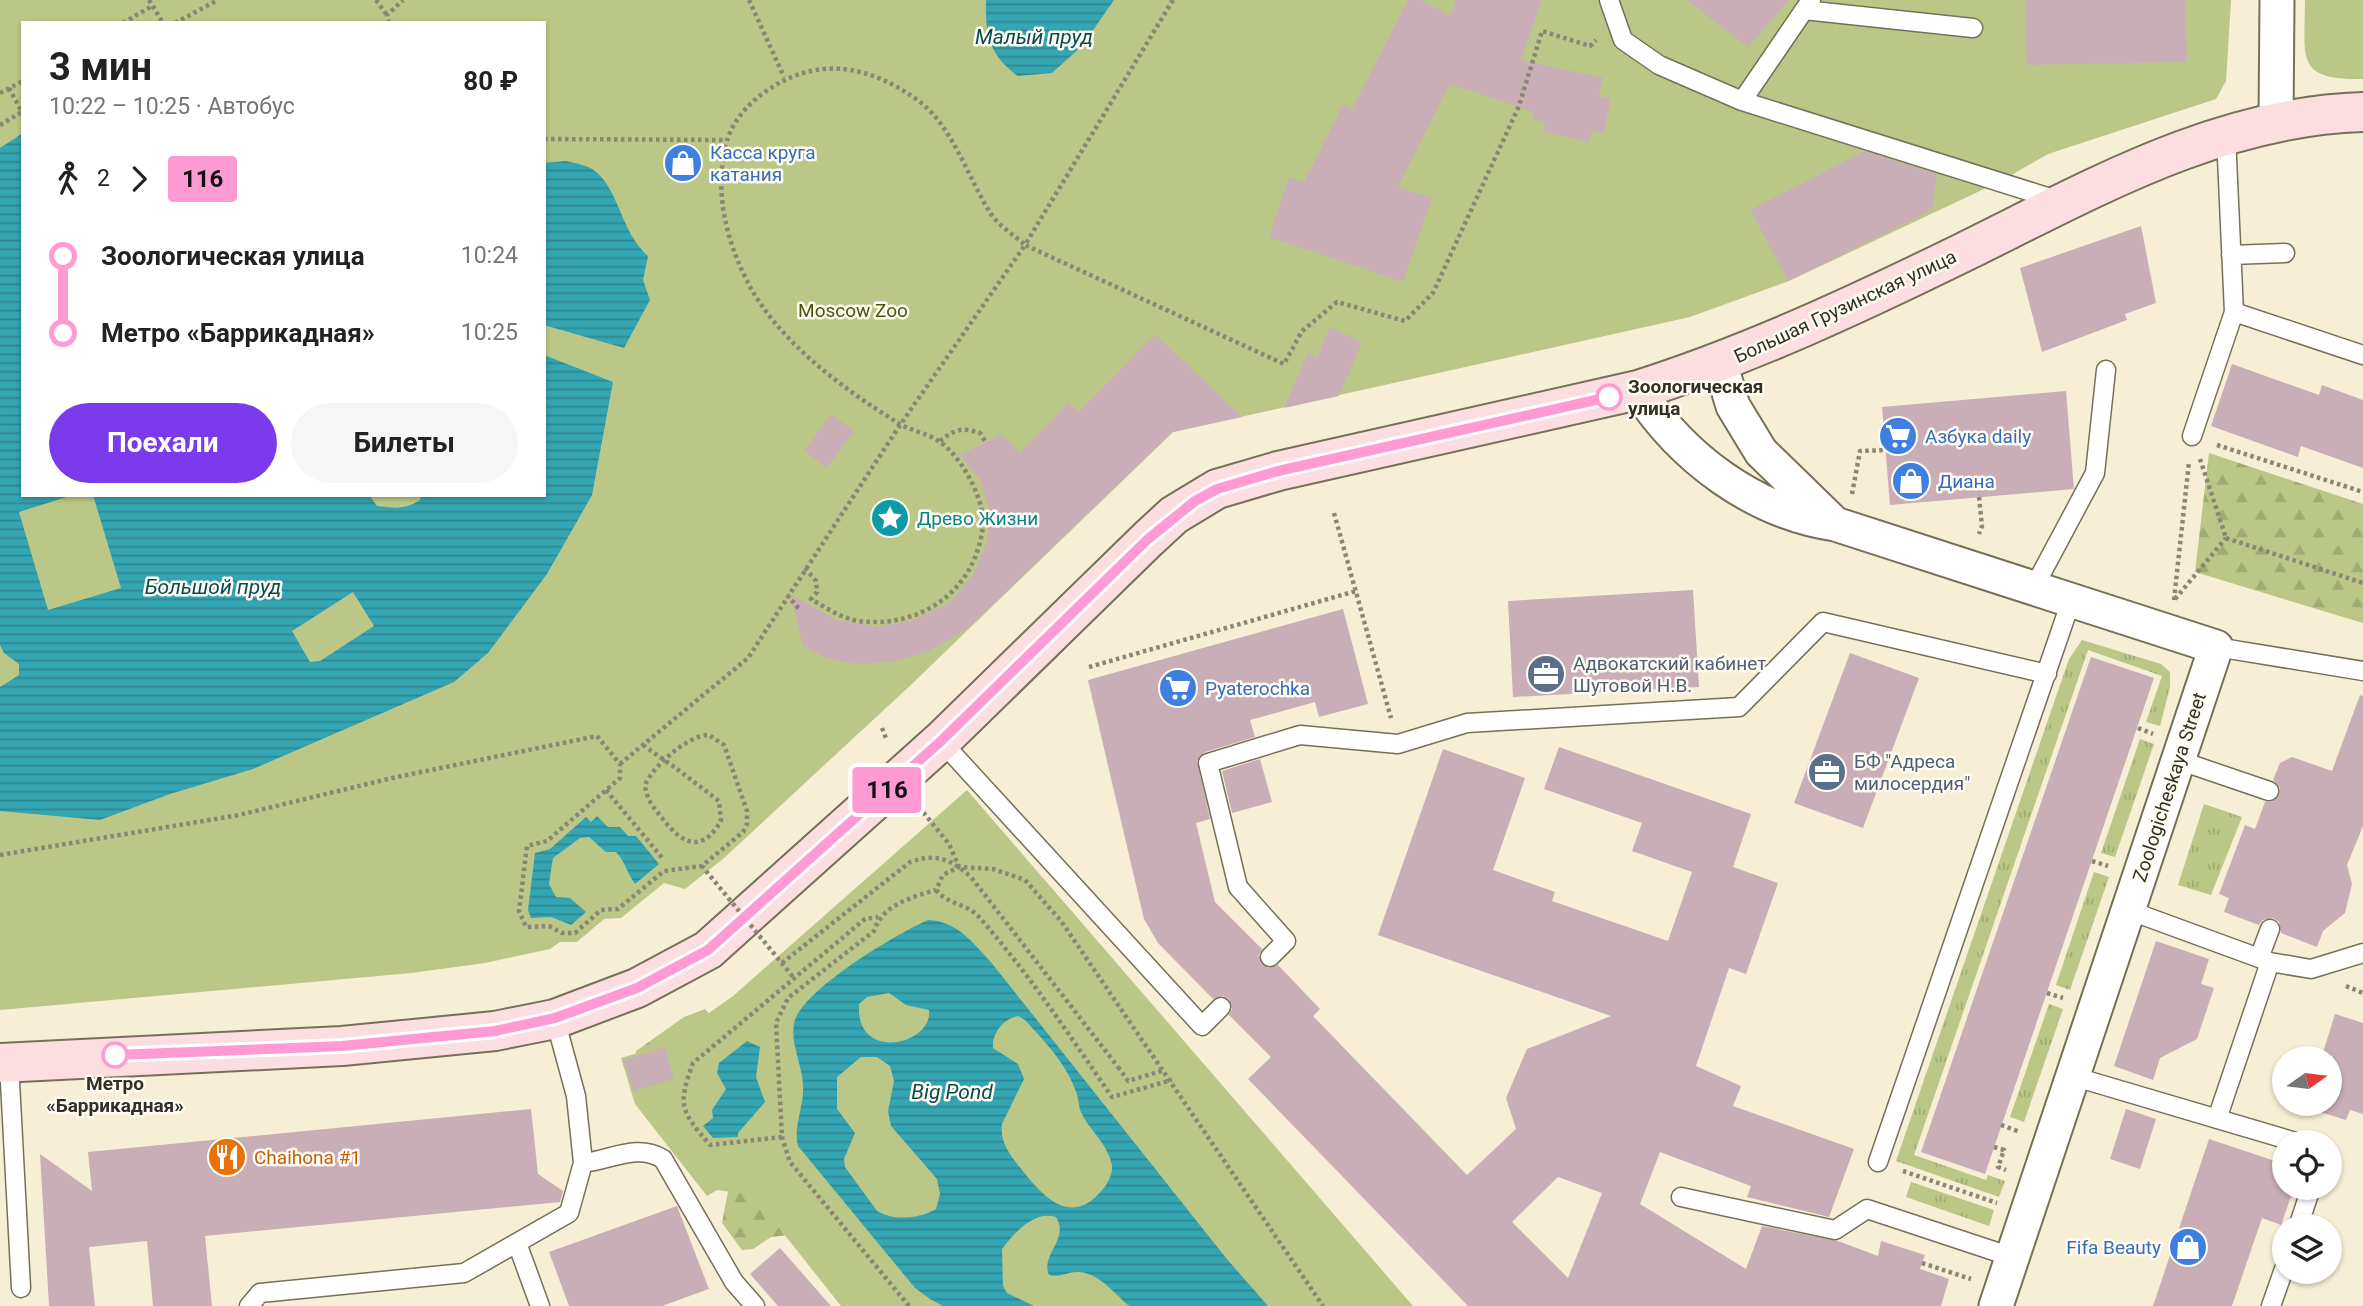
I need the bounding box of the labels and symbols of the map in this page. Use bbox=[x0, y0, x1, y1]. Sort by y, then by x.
water label: Малый пруд bbox=[975, 25, 1093, 49]
place label: Касса круга катания bbox=[710, 141, 816, 186]
shop icon: Касса круга катания bbox=[662, 142, 704, 184]
street label: Большая Грузинская улица bbox=[1730, 245, 1960, 368]
park label: Moscow Zoo bbox=[798, 299, 908, 322]
place label: Зоологическая улица bbox=[1628, 375, 1763, 420]
marker: Зоологическая улица bbox=[1596, 384, 1622, 410]
supermarket icon: Азбука daily bbox=[1877, 415, 1919, 457]
place label: Азбука daily bbox=[1925, 425, 2031, 448]
shop icon: Диана bbox=[1890, 460, 1932, 502]
place label: Диана bbox=[1938, 470, 1995, 493]
place icon: Древо Жизни bbox=[869, 497, 911, 539]
place label: Древо Жизни bbox=[917, 507, 1038, 530]
water label: Большой пруд bbox=[145, 575, 281, 599]
place label: Адвокатский кабинет Шутовой Н.В. bbox=[1573, 652, 1766, 697]
office icon: Адвокатский кабинет Шутовой Н.В. bbox=[1525, 653, 1567, 695]
supermarket icon: Pyaterochka bbox=[1157, 667, 1199, 709]
place label: Pyaterochka bbox=[1205, 677, 1310, 700]
street label: Zoologicheskaya Street bbox=[2128, 690, 2211, 885]
place label: БФ "Адреса милосердия" bbox=[1854, 750, 1970, 795]
office icon: БФ "Адреса милосердия" bbox=[1806, 751, 1848, 793]
line badge: 116 bbox=[847, 767, 927, 813]
marker: Метро «Баррикадная» bbox=[102, 1042, 128, 1068]
north arrow bbox=[2272, 1046, 2342, 1116]
place label: Метро «Баррикадная» bbox=[46, 1072, 184, 1117]
water label: Big Pond bbox=[911, 1080, 993, 1104]
restaurant icon: Chaihona #1 bbox=[206, 1136, 248, 1178]
place label: Chaihona #1 bbox=[254, 1146, 361, 1169]
shop icon: Fifa Beauty bbox=[2167, 1226, 2209, 1268]
place label: Fifa Beauty bbox=[2066, 1236, 2161, 1259]

